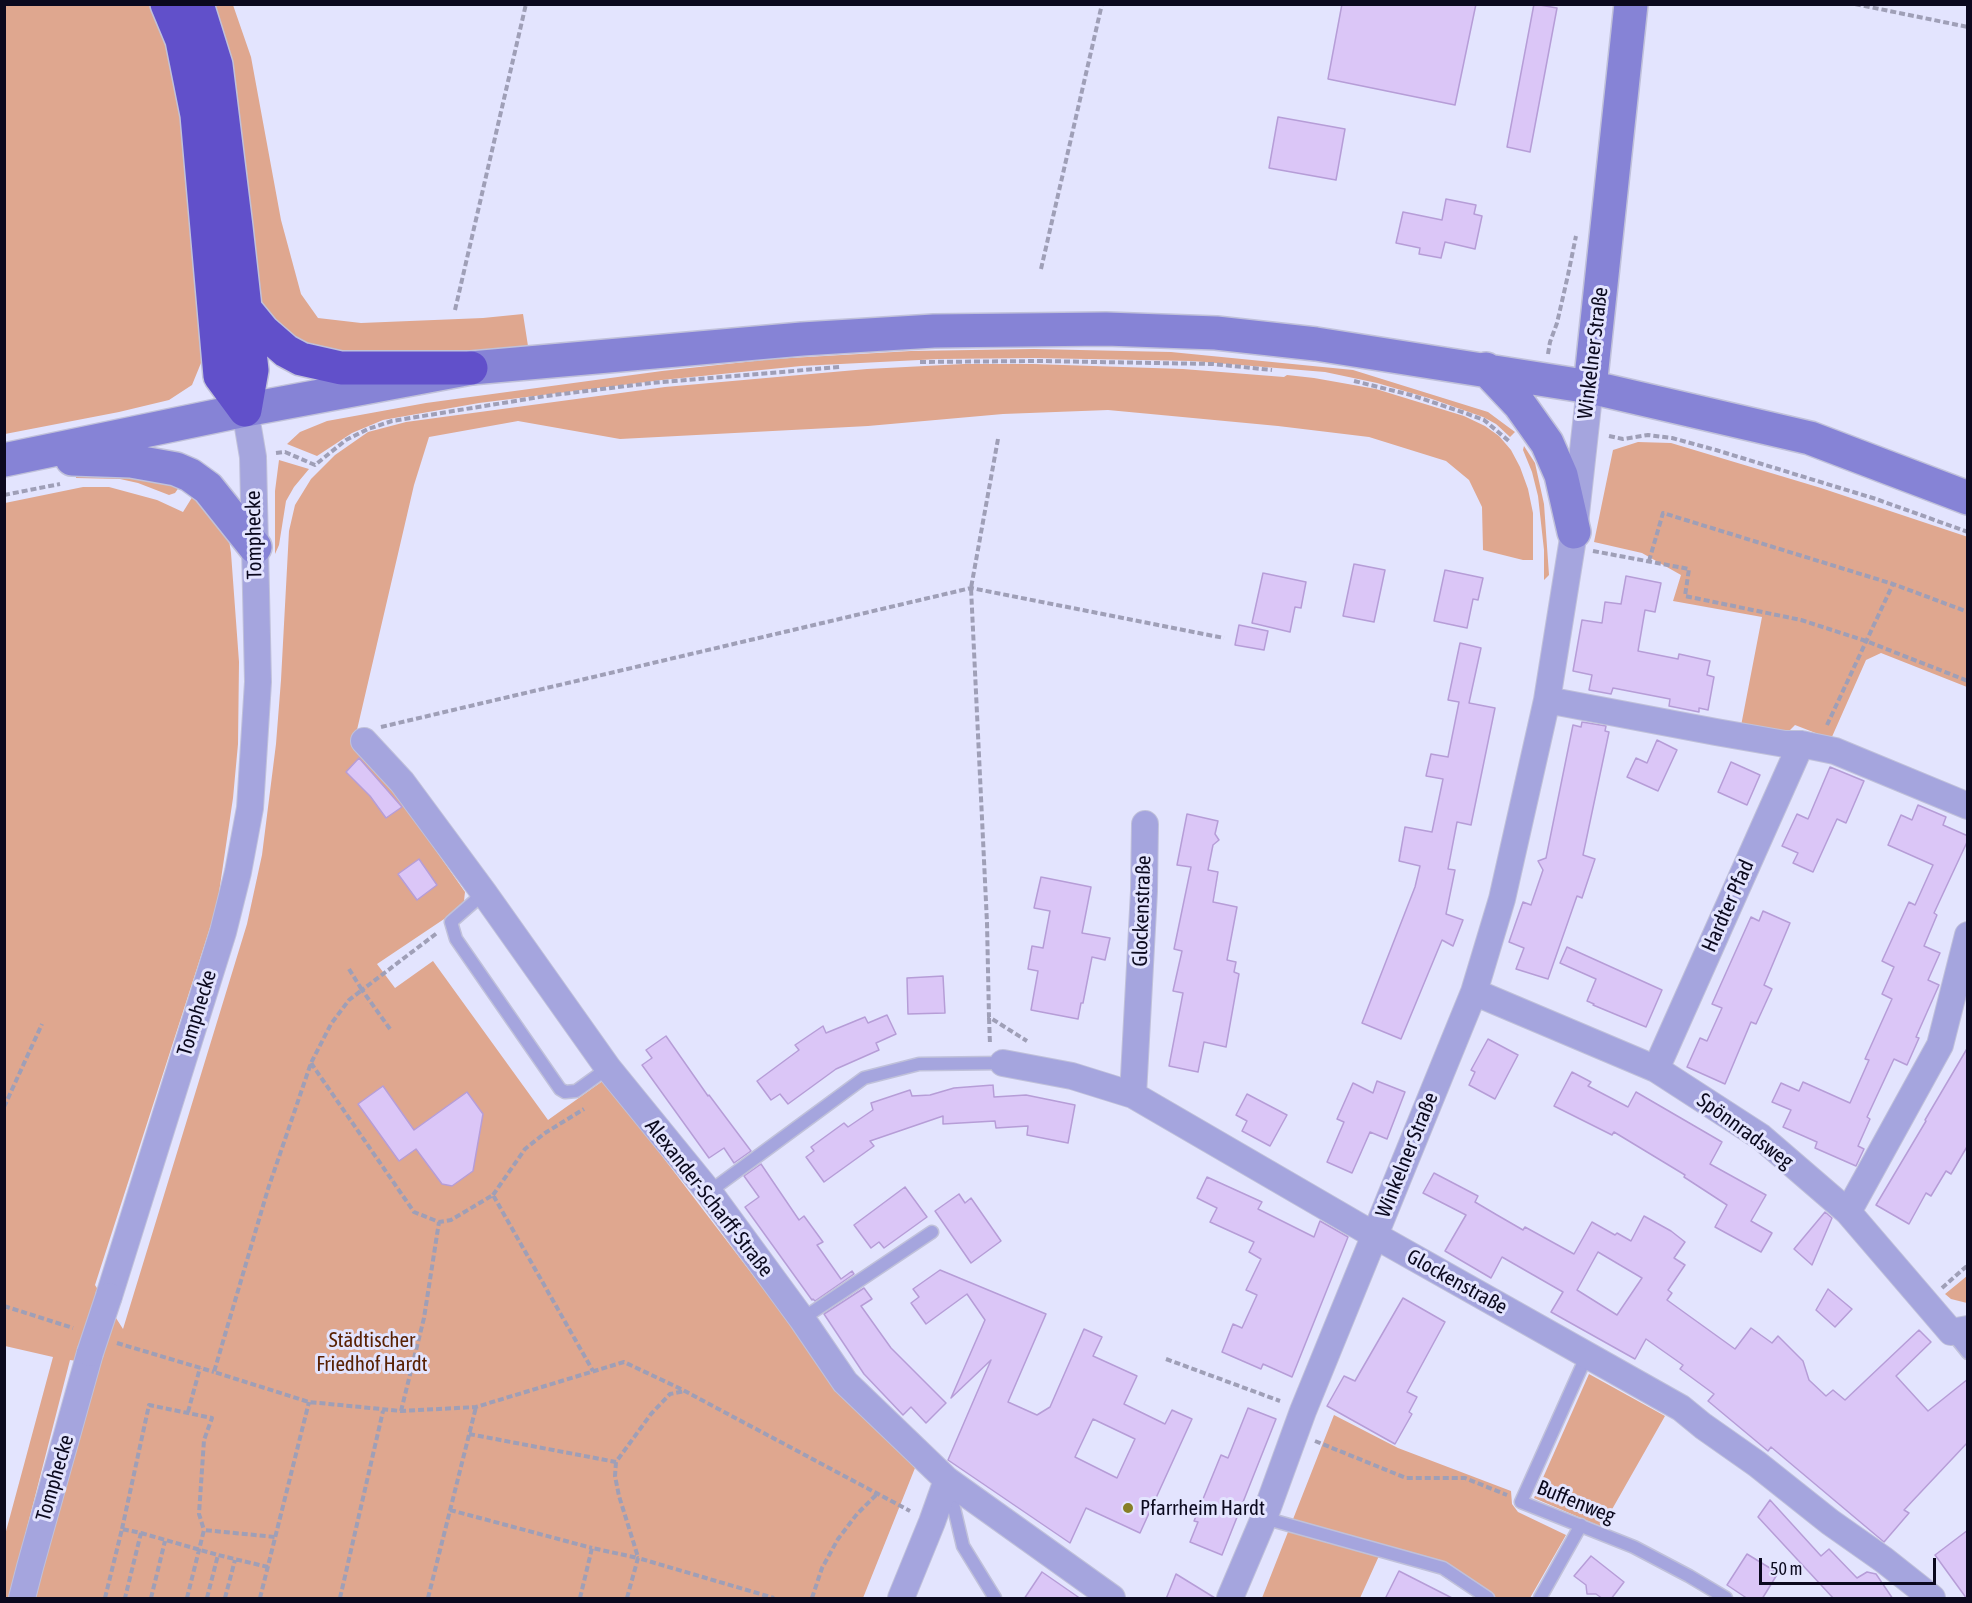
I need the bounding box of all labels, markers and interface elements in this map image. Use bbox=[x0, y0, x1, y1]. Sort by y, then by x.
street label: Winkelner Straße bbox=[1572, 286, 1614, 420]
street label: Tomphecke bbox=[241, 490, 267, 580]
street label: Glockenstraße bbox=[1127, 855, 1157, 967]
street label: Hardter Pfad bbox=[1696, 856, 1760, 956]
street label: Tomphecke bbox=[172, 967, 222, 1059]
street label: Spönnradsweg bbox=[1692, 1088, 1798, 1174]
street label: Winkelner Straße bbox=[1370, 1089, 1444, 1221]
street label: Alexander-Scharff-Straße bbox=[640, 1114, 778, 1282]
street label: Glockenstraße bbox=[1402, 1244, 1512, 1320]
park label: Städtischer Friedhof Hardt bbox=[316, 1327, 428, 1377]
street label: Tomphecke bbox=[31, 1432, 79, 1524]
street label: Buffenweg bbox=[1533, 1475, 1619, 1529]
place label: Pfarrheim Hardt bbox=[1140, 1495, 1265, 1521]
marker: Pfarrheim Hardt bbox=[1121, 1501, 1135, 1515]
scale bar bbox=[1762, 1546, 1939, 1584]
text: 50 m bbox=[1770, 1558, 1802, 1579]

